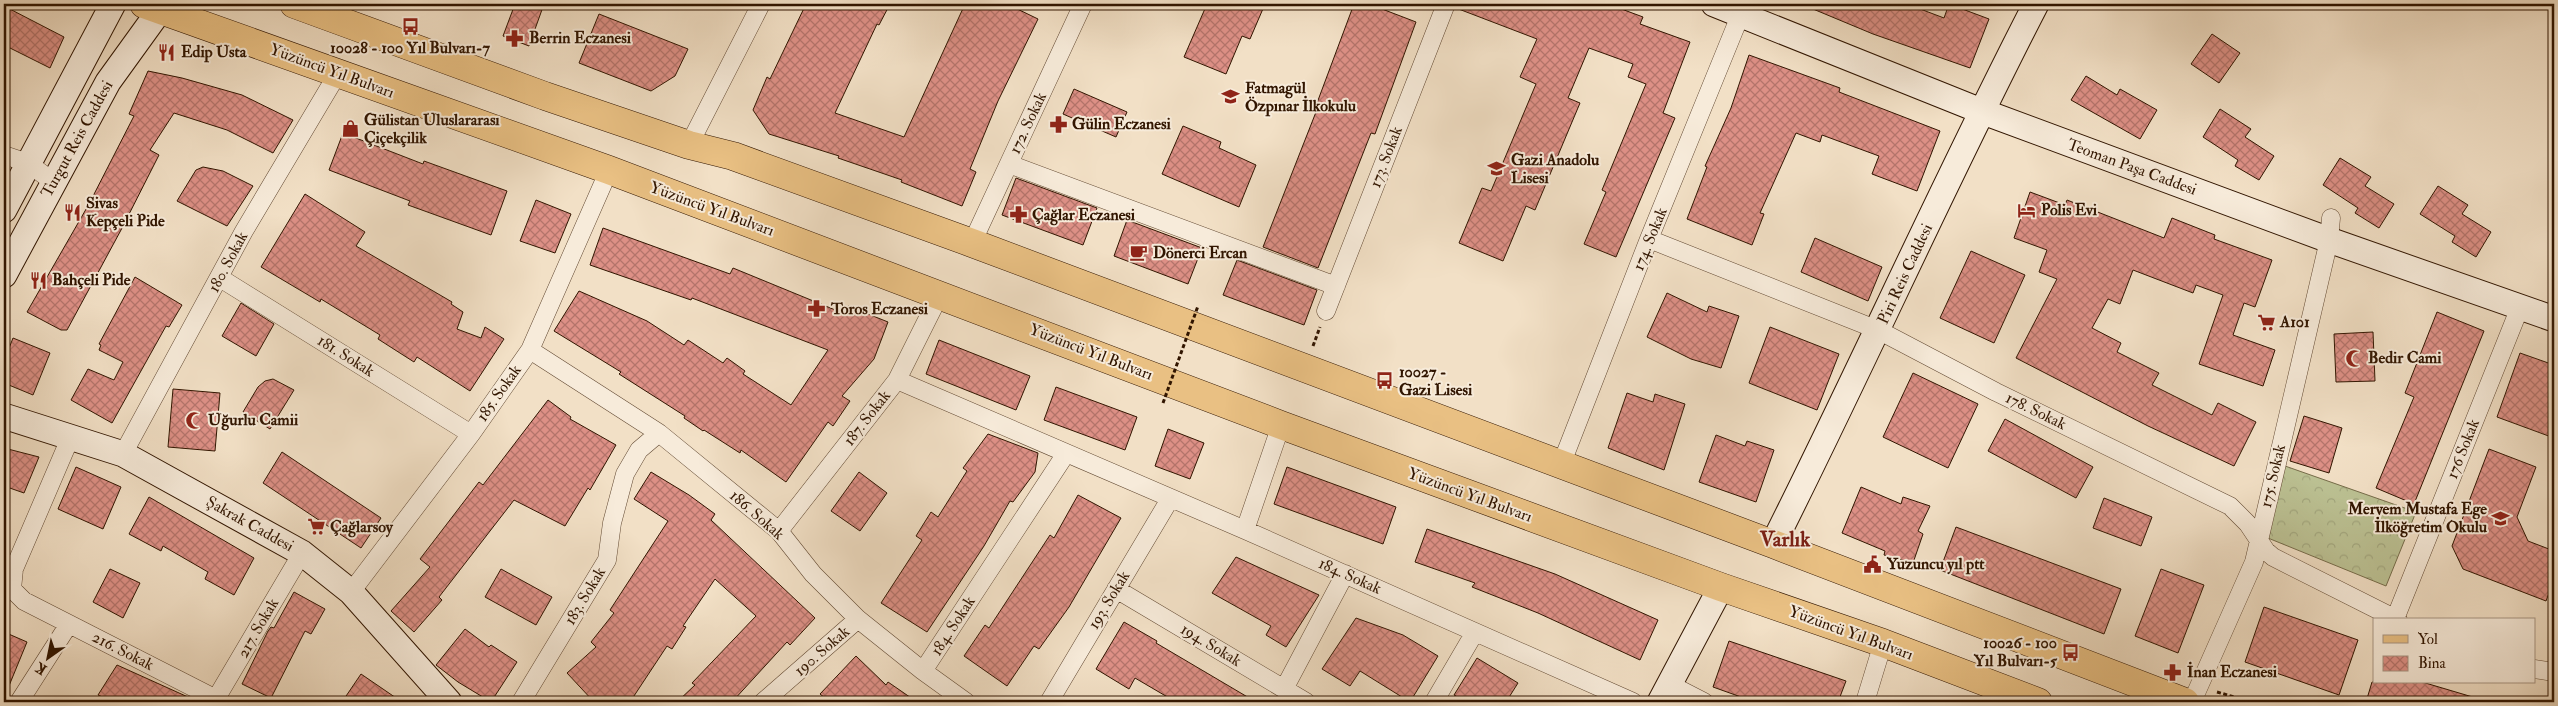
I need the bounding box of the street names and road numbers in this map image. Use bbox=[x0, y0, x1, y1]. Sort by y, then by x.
street label: Yüzüncü Yıl Bulvarı bbox=[267, 39, 397, 103]
street label: Turgut Reis Caddesi bbox=[37, 77, 117, 201]
street label: 172. Sokak bbox=[1005, 89, 1051, 157]
street label: 173. Sokak bbox=[1365, 123, 1407, 190]
street label: Teoman Paşa Caddesi bbox=[2065, 134, 2199, 200]
street label: Yüzüncü Yıl Bulvarı bbox=[647, 177, 777, 241]
street label: 174. Sokak bbox=[1628, 204, 1672, 274]
street label: Piri Reis Caddesi bbox=[1873, 221, 1937, 327]
street label: 180. Sokak bbox=[204, 228, 253, 296]
street label: Yüzüncü Yıl Bulvarı bbox=[1026, 319, 1156, 385]
street label: 181. Sokak bbox=[314, 331, 379, 382]
street label: 185. Sokak bbox=[472, 360, 526, 425]
street label: 187. Sokak bbox=[839, 386, 895, 450]
street label: 178. Sokak bbox=[2002, 388, 2070, 434]
street label: 176 Sokak bbox=[2442, 416, 2484, 482]
street label: 175. Sokak bbox=[2256, 442, 2290, 510]
street label: Yüzüncü Yıl Bulvarı bbox=[1405, 463, 1535, 527]
street label: 186. Sokak bbox=[726, 486, 789, 544]
street label: Şakrak Caddesi bbox=[203, 492, 297, 556]
street label: 184. Sokak bbox=[1315, 553, 1385, 599]
street label: 183. Sokak bbox=[560, 563, 610, 629]
street label: 193. Sokak bbox=[1084, 567, 1134, 633]
street label: 184. Sokak bbox=[926, 592, 980, 660]
street label: 217. Sokak bbox=[233, 594, 283, 661]
street label: Yüzüncü Yıl Bulvarı bbox=[1786, 601, 1916, 665]
street label: 194. Sokak bbox=[1177, 619, 1245, 671]
street label: 190. Sokak bbox=[790, 621, 854, 680]
street label: 216. Sokak bbox=[89, 627, 157, 675]

